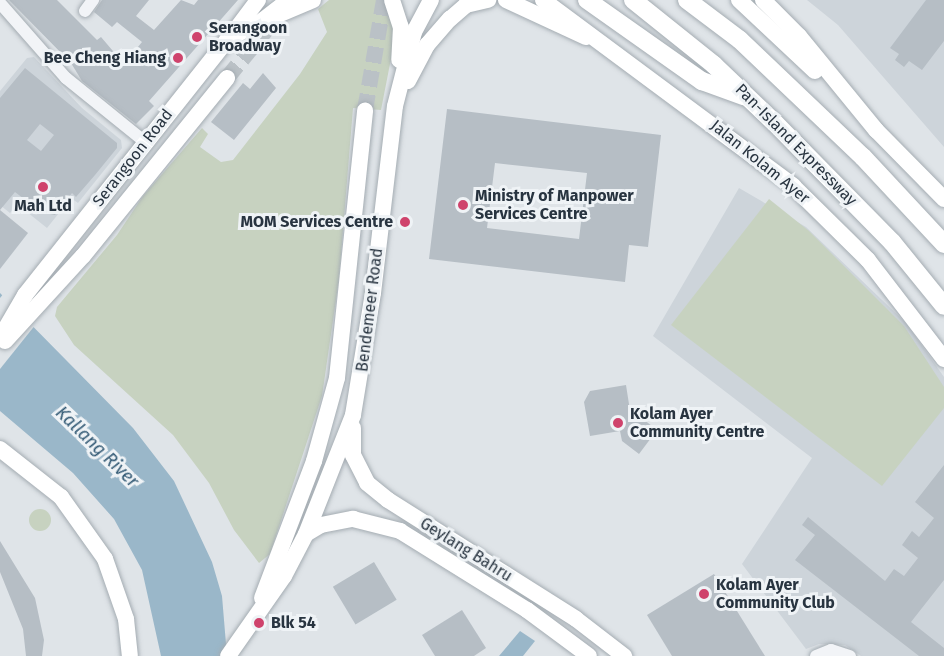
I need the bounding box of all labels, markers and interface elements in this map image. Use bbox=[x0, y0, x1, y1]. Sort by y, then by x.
place label: Serangoon Broadway bbox=[209, 18, 287, 56]
marker: Serangoon Broadway bbox=[190, 30, 204, 44]
place label: Bee Cheng Hiang bbox=[44, 48, 166, 68]
marker: Bee Cheng Hiang bbox=[171, 51, 185, 65]
street label: Pan-Island Expressway bbox=[731, 80, 861, 210]
street label: Serangoon Road bbox=[89, 105, 177, 211]
street label: Jalan Kolam Ayer bbox=[707, 116, 813, 208]
marker: Mah Ltd bbox=[36, 180, 50, 194]
place label: Ministry of Manpower Services Centre bbox=[475, 186, 634, 224]
place label: Mah Ltd bbox=[14, 196, 72, 216]
marker: Ministry of Manpower Services Centre bbox=[456, 198, 470, 212]
place label: MOM Services Centre bbox=[241, 212, 393, 232]
marker: MOM Services Centre bbox=[398, 215, 412, 229]
street label: Bendemeer Road bbox=[353, 247, 387, 373]
water label: Kallang River bbox=[51, 402, 143, 492]
place label: Kolam Ayer Community Centre bbox=[630, 404, 764, 442]
marker: Kolam Ayer Community Centre bbox=[611, 416, 625, 430]
street label: Geylang Bahru bbox=[416, 514, 516, 586]
place label: Kolam Ayer Community Club bbox=[716, 575, 835, 613]
marker: Kolam Ayer Community Club bbox=[697, 587, 711, 601]
place label: Blk 54 bbox=[271, 613, 316, 633]
marker: Blk 54 bbox=[252, 616, 266, 630]

